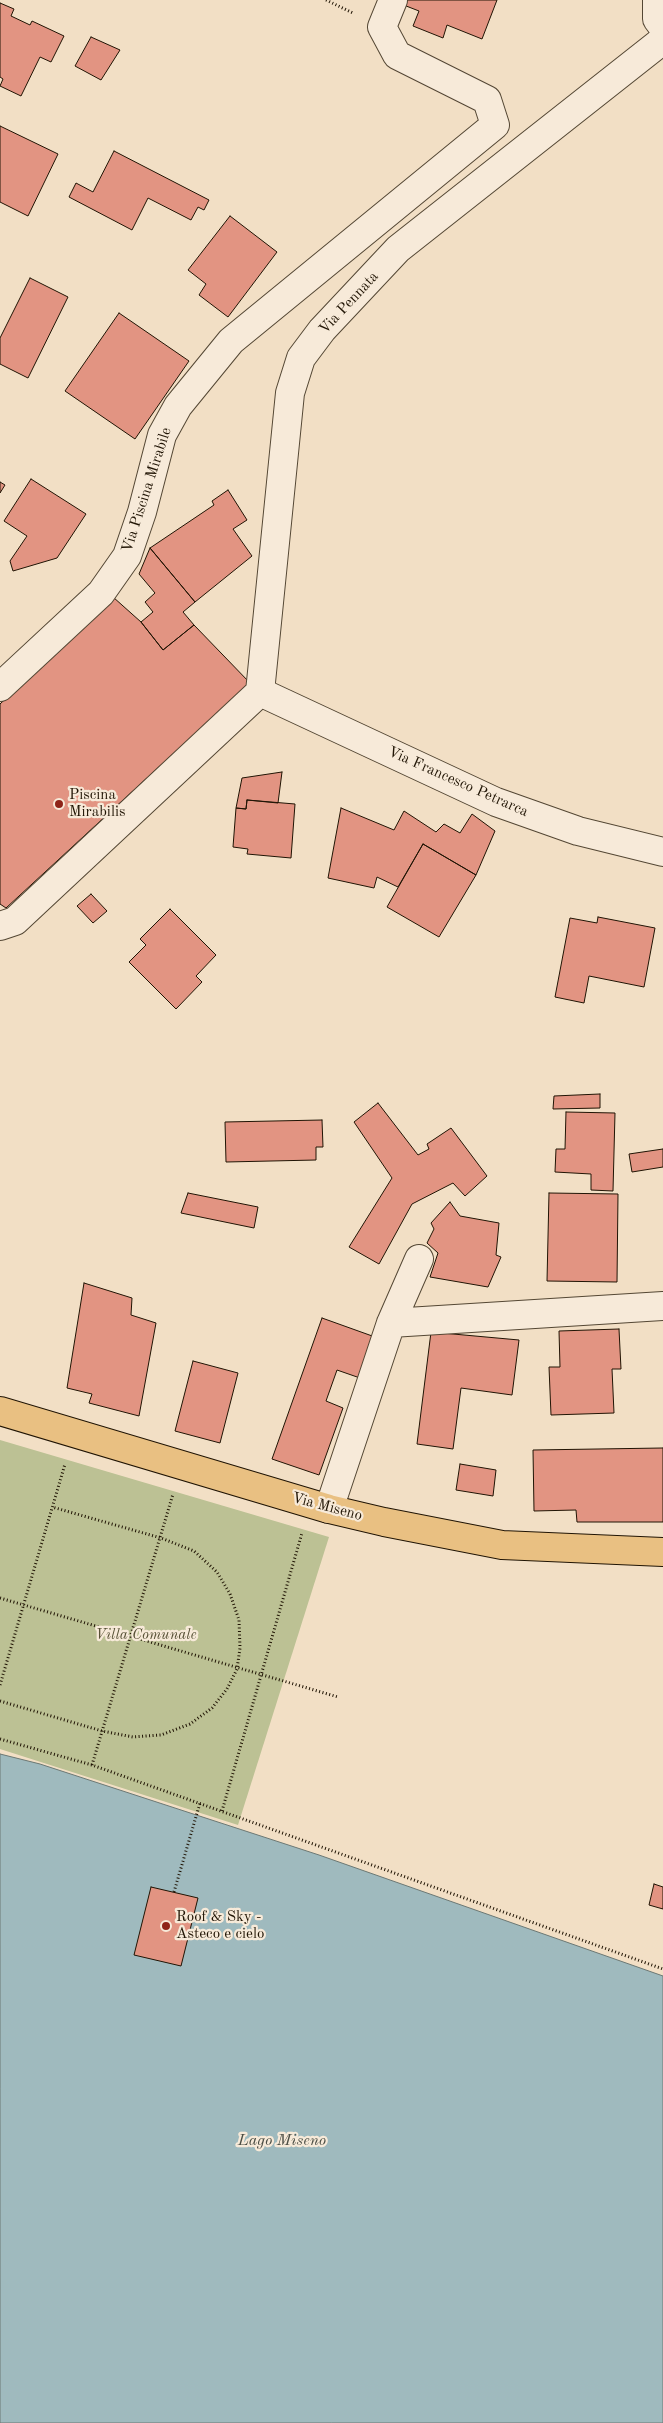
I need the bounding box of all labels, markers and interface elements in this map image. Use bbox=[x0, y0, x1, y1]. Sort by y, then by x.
street label: Via Pennata bbox=[315, 268, 383, 338]
street label: Via Piscina Mirabile bbox=[118, 425, 176, 555]
street label: Via Francesco Petrarca bbox=[385, 743, 531, 821]
place label: Piscina Mirabilis bbox=[69, 786, 126, 821]
marker: Piscina Mirabilis bbox=[53, 798, 65, 810]
street label: Via Miseno bbox=[290, 1489, 364, 1525]
park label: Villa Comunale bbox=[95, 1626, 197, 1644]
place label: Roof & Sky - Asteco e cielo bbox=[176, 1908, 264, 1943]
marker: Roof & Sky - Asteco e cielo bbox=[160, 1920, 172, 1932]
water label: Lago Miseno bbox=[238, 2131, 326, 2151]

